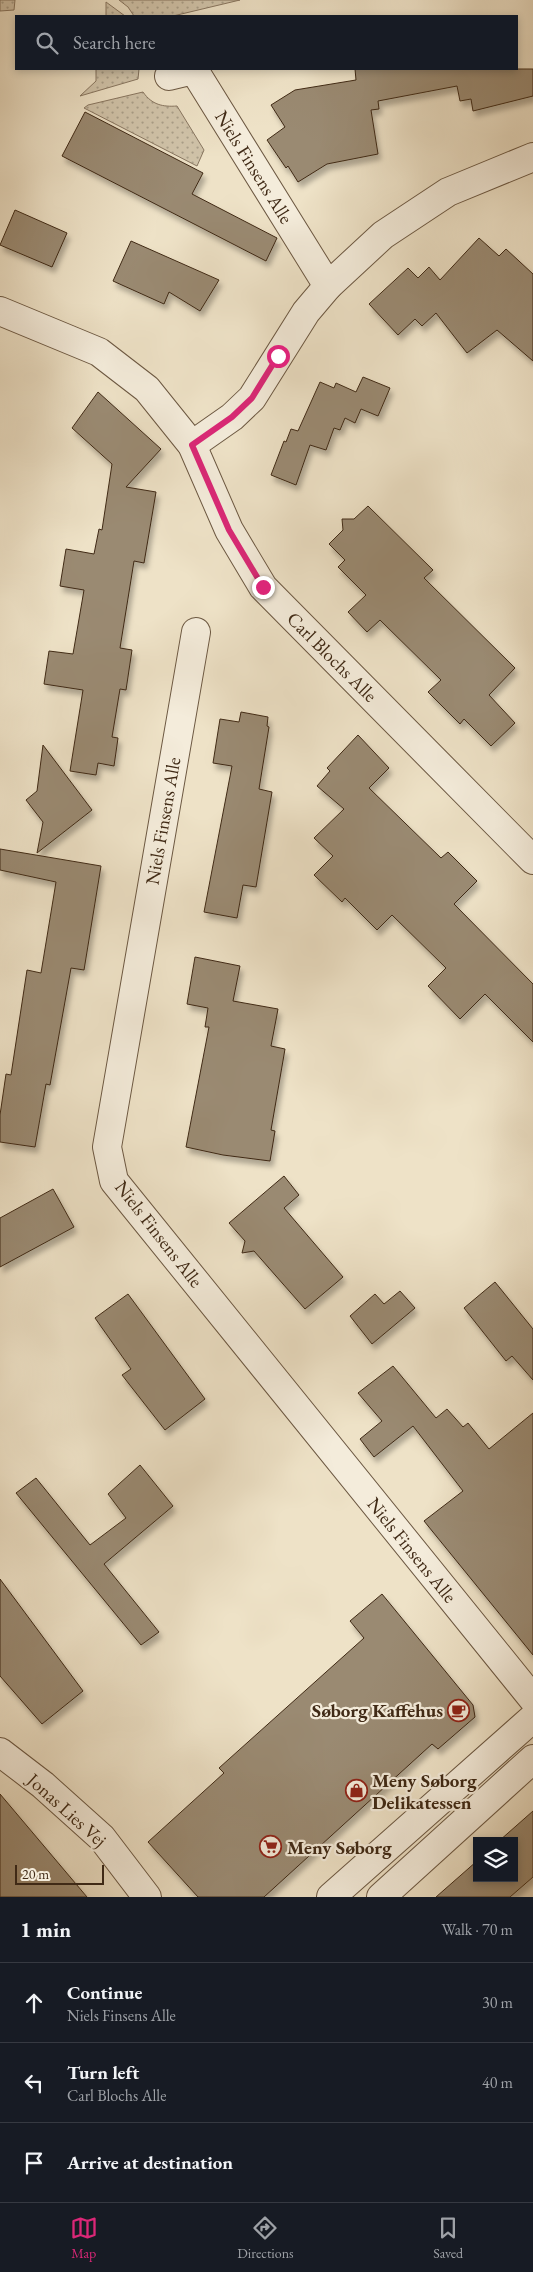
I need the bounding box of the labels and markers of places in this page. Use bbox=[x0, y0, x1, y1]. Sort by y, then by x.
place label: Søborg Kaffehus bbox=[312, 1698, 443, 1723]
cafe icon: Søborg Kaffehus bbox=[447, 1698, 471, 1722]
place label: Meny Søborg Delikatessen bbox=[372, 1768, 477, 1815]
shop icon: Meny Søborg Delikatessen bbox=[344, 1779, 368, 1803]
supermarket icon: Meny Søborg bbox=[259, 1835, 283, 1859]
place label: Meny Søborg bbox=[287, 1835, 392, 1860]

